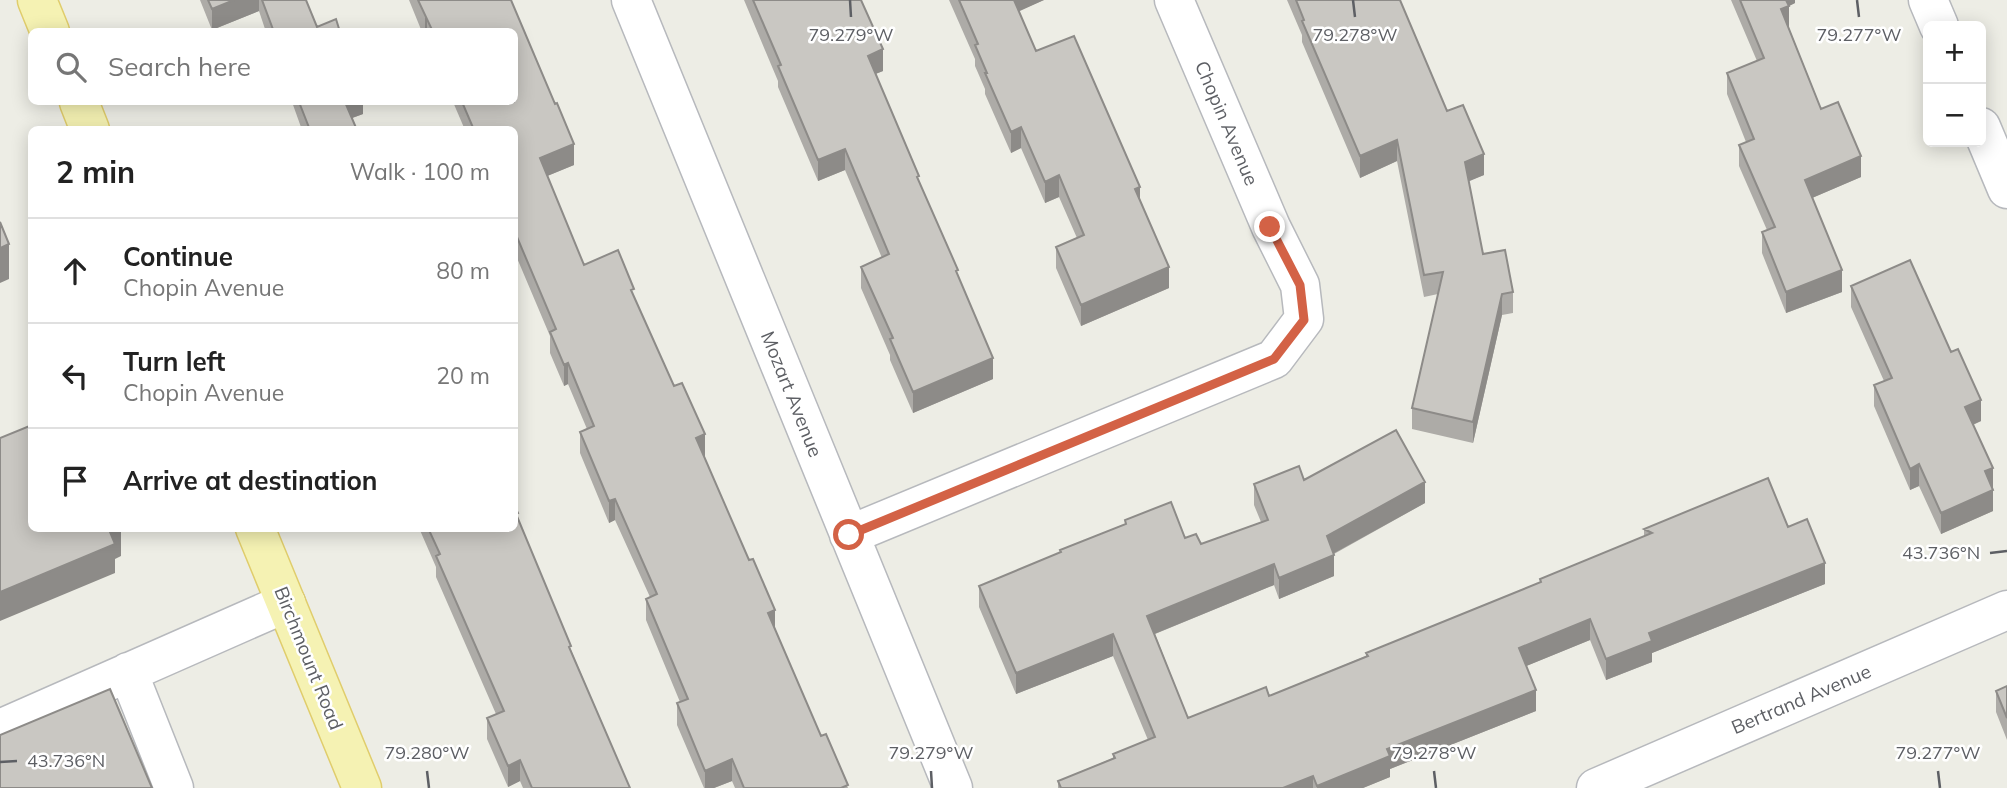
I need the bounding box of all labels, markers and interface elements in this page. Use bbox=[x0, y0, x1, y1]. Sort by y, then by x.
map controls bbox=[1923, 21, 1986, 147]
button: + bbox=[1923, 21, 1986, 84]
text: 79.279°W bbox=[808, 23, 894, 46]
text: 79.278°W bbox=[1312, 23, 1398, 46]
text: 79.277°W bbox=[1816, 23, 1902, 46]
search box bbox=[28, 28, 518, 105]
icon: search bbox=[52, 48, 90, 86]
text: Search here bbox=[108, 50, 251, 83]
street label: Chopin Avenue bbox=[1190, 57, 1264, 189]
button: − bbox=[1923, 84, 1986, 147]
text: 2 min bbox=[56, 153, 135, 191]
text: Walk · 100 m bbox=[350, 157, 490, 186]
route end bbox=[1254, 211, 1285, 242]
text: Continue bbox=[123, 240, 233, 273]
icon: ahead bbox=[56, 252, 94, 290]
text: 80 m bbox=[436, 256, 490, 285]
text: Chopin Avenue bbox=[123, 273, 284, 302]
street label: Mozart Avenue bbox=[756, 328, 828, 460]
text: Turn left bbox=[123, 345, 225, 378]
icon: left bbox=[56, 357, 94, 395]
text: 20 m bbox=[436, 361, 490, 390]
text: Chopin Avenue bbox=[123, 378, 284, 407]
icon: arrive bbox=[56, 462, 94, 500]
text: Arrive at destination bbox=[123, 464, 378, 497]
route start bbox=[833, 519, 864, 550]
text: 43.736°N bbox=[1902, 541, 1980, 564]
street label: Birchmount Road bbox=[269, 583, 349, 733]
street label: Bertrand Avenue bbox=[1728, 659, 1874, 739]
text: 79.280°W bbox=[384, 741, 470, 764]
text: 79.279°W bbox=[888, 741, 974, 764]
text: 79.278°W bbox=[1391, 741, 1477, 764]
text: 79.277°W bbox=[1895, 741, 1981, 764]
text: 43.736°N bbox=[27, 749, 105, 772]

